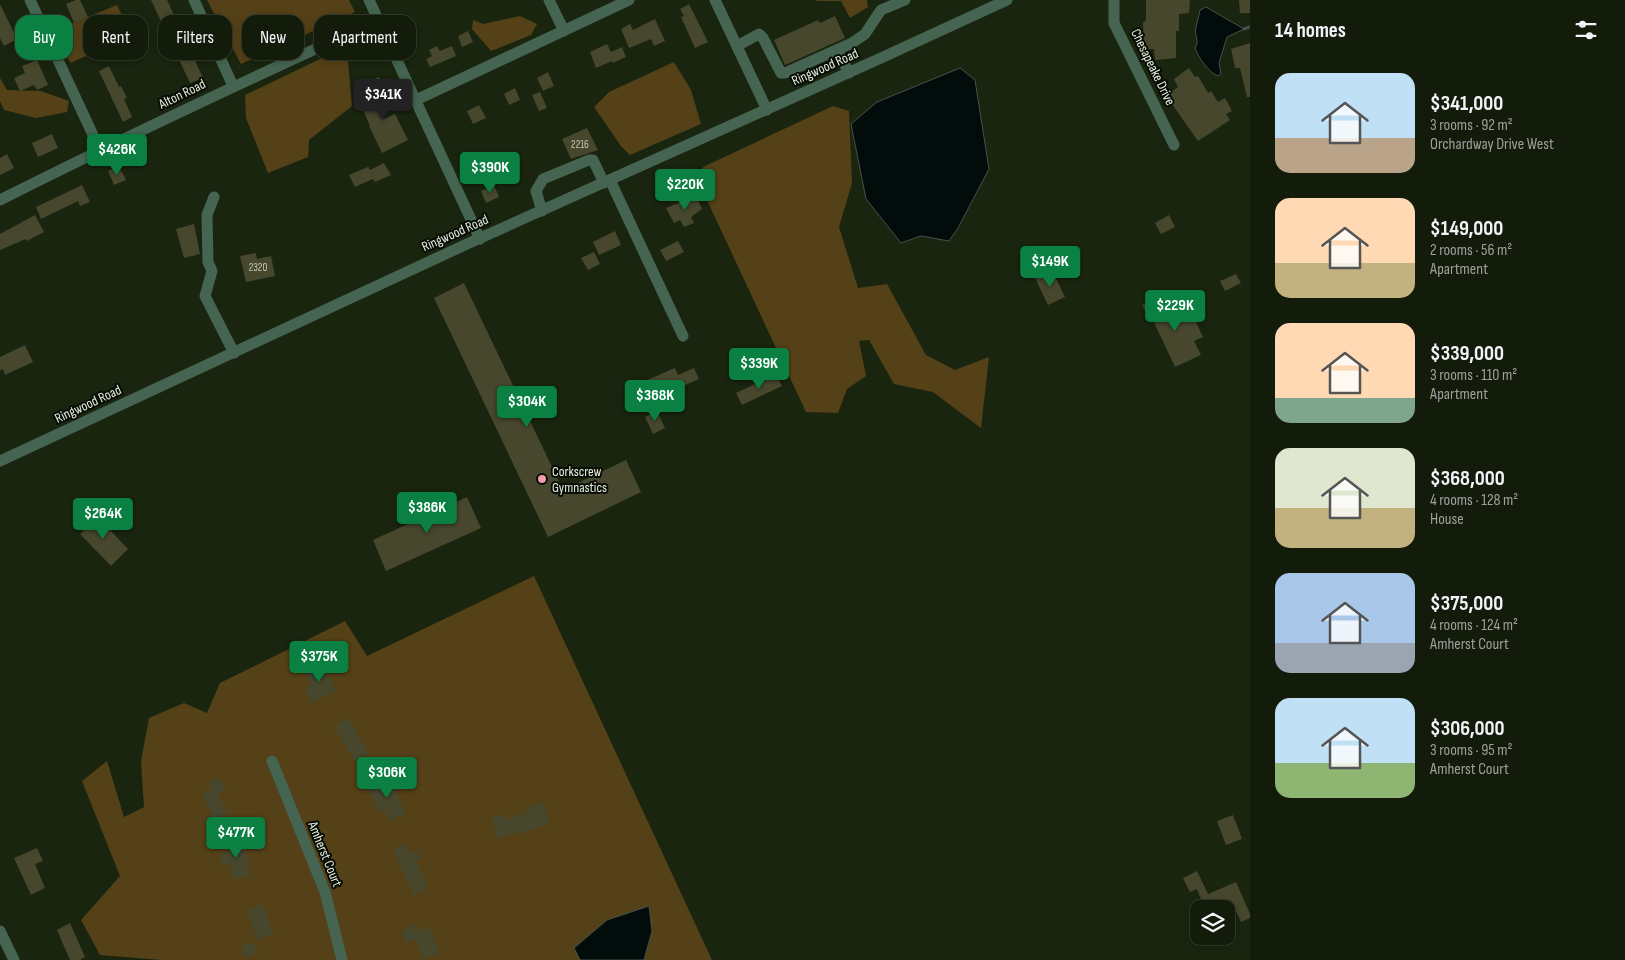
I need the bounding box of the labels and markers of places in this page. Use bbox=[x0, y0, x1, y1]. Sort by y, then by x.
pin: $341K bbox=[348, 78, 418, 121]
pin: $426K bbox=[82, 134, 152, 176]
pin: $390K bbox=[455, 152, 525, 194]
pin: $220K bbox=[650, 168, 720, 211]
pin: $149K bbox=[1015, 246, 1085, 288]
pin: $229K bbox=[1140, 290, 1210, 332]
pin: $339K bbox=[724, 348, 794, 390]
pin: $368K bbox=[620, 380, 690, 422]
pin: $304K bbox=[492, 386, 562, 428]
place label: Corkscrew Gymnastics bbox=[552, 463, 607, 496]
marker: Corkscrew Gymnastics bbox=[536, 473, 548, 485]
pin: $386K bbox=[392, 492, 462, 534]
pin: $264K bbox=[68, 498, 138, 540]
pin: $375K bbox=[284, 640, 354, 683]
pin: $306K bbox=[352, 756, 422, 799]
pin: $477K bbox=[201, 816, 271, 859]

